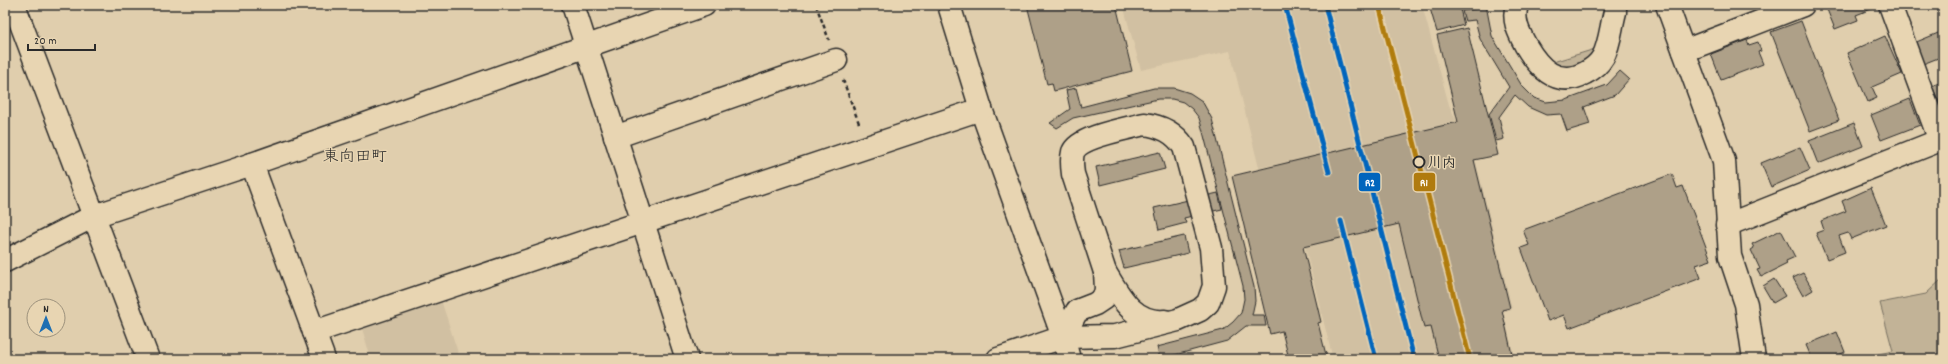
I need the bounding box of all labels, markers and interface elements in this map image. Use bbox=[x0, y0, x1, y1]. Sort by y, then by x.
scale bar bbox=[28, 26, 95, 52]
text: 20 m bbox=[34, 33, 57, 50]
district label: 東向田町 bbox=[323, 146, 387, 169]
place label: 川内 bbox=[1428, 154, 1456, 174]
marker: 川内 bbox=[1412, 155, 1426, 169]
line badge: R2 bbox=[1358, 172, 1381, 192]
line badge: R1 bbox=[1413, 172, 1436, 192]
text: R2 bbox=[1365, 176, 1375, 192]
text: R1 bbox=[1420, 176, 1428, 192]
north arrow bbox=[26, 298, 66, 338]
text: N bbox=[43, 302, 49, 318]

